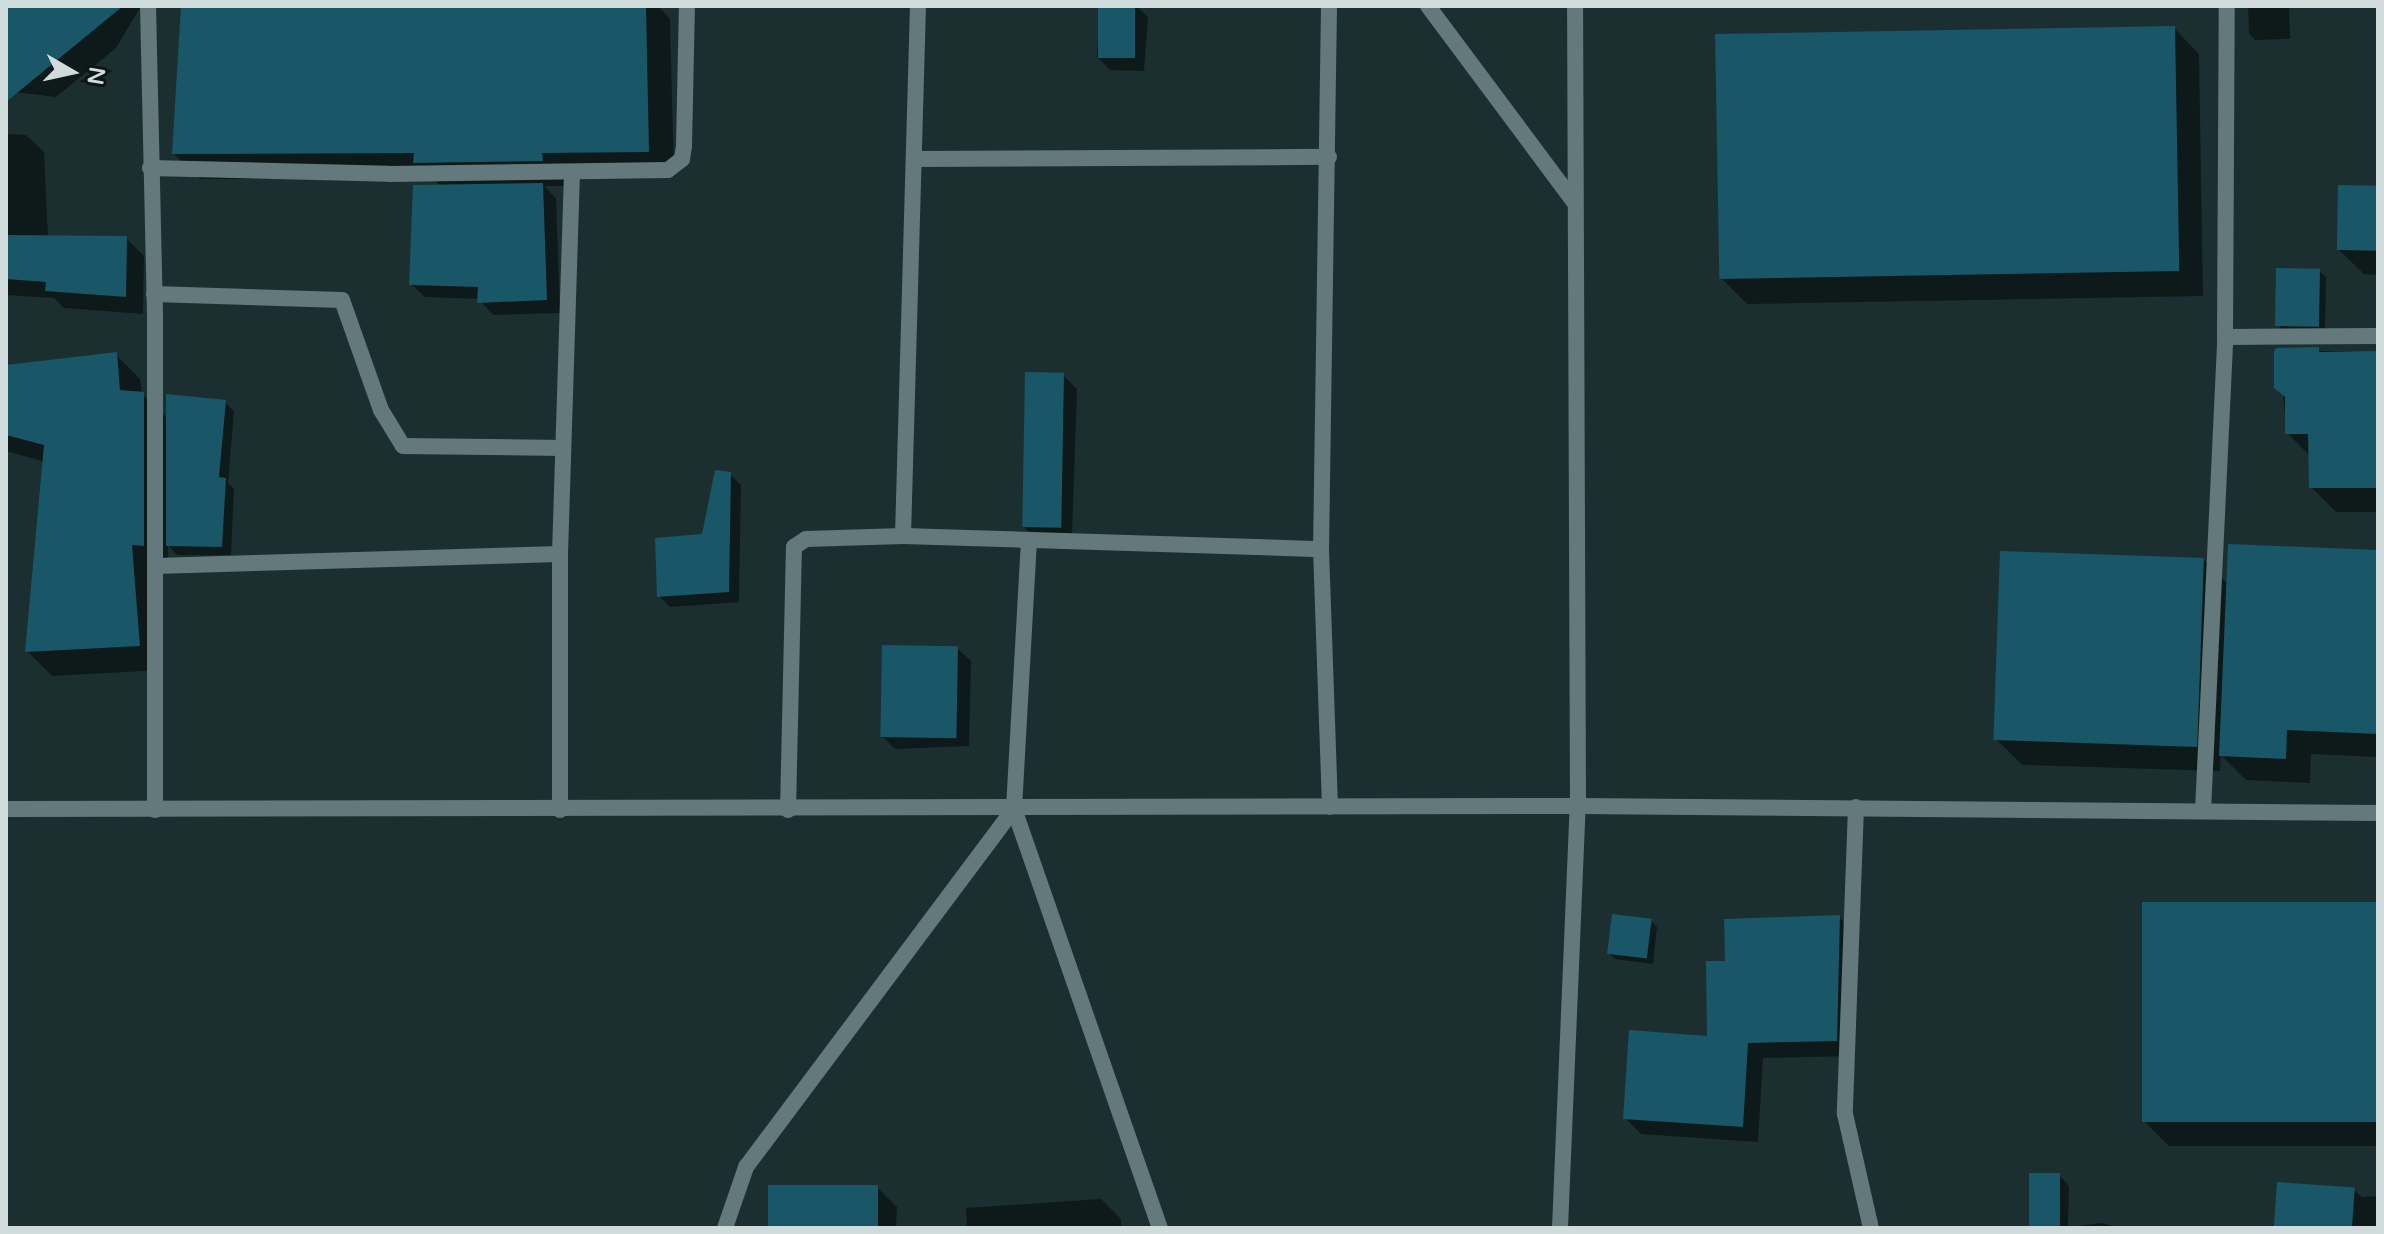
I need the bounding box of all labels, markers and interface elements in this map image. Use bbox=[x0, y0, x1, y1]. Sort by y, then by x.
north arrow bbox=[32, 32, 112, 112]
text: N bbox=[81, 65, 110, 87]

